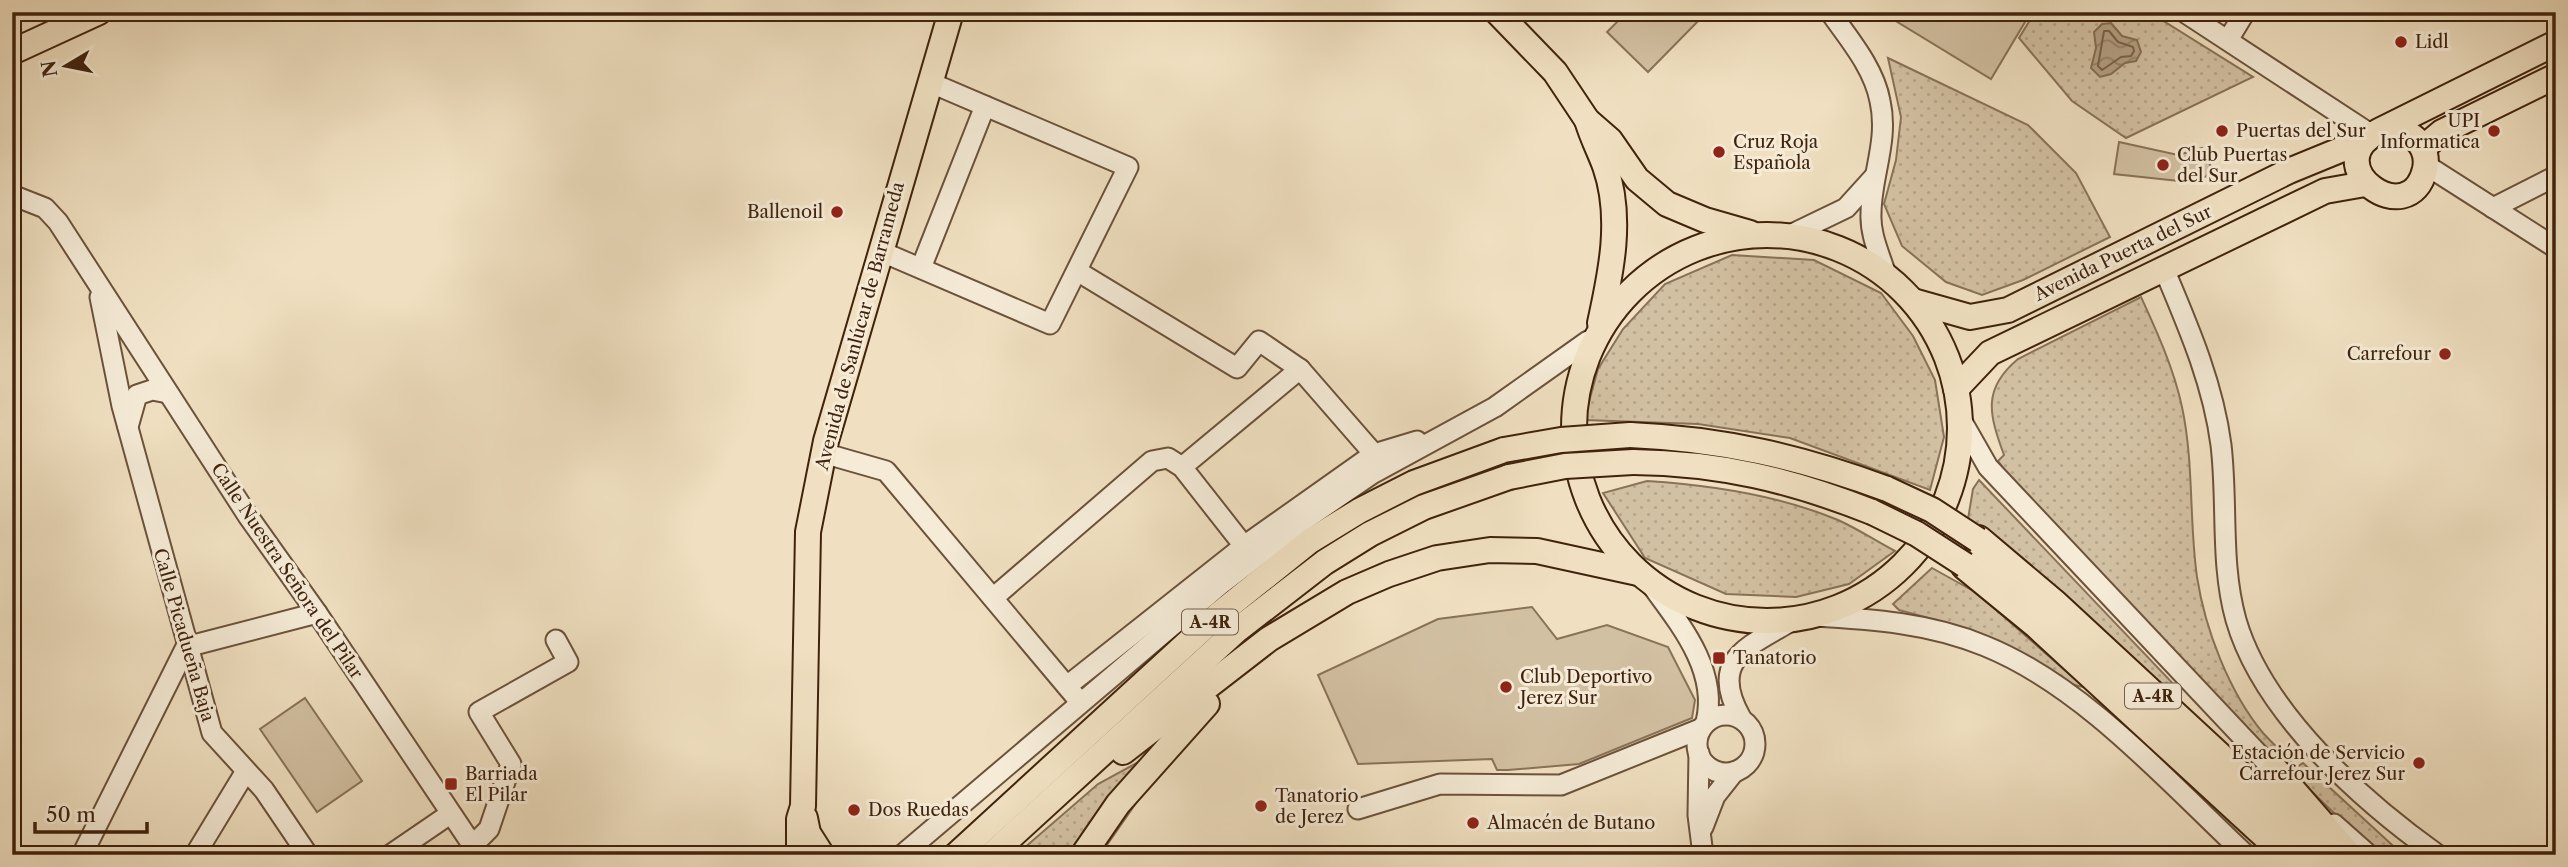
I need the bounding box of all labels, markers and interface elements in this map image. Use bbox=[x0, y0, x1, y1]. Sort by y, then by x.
place label: Lidl bbox=[2415, 31, 2449, 53]
north arrow bbox=[32, 32, 102, 102]
marker: Lidl bbox=[2393, 34, 2409, 50]
text: N bbox=[37, 59, 63, 79]
place label: UPI Informatica bbox=[2380, 110, 2480, 153]
place label: Puertas del Sur bbox=[2236, 120, 2366, 142]
marker: Puertas del Sur bbox=[2214, 123, 2230, 139]
marker: UPI Informatica bbox=[2486, 123, 2502, 139]
place label: Cruz Roja Española bbox=[1733, 131, 1819, 174]
marker: Cruz Roja Española bbox=[1711, 144, 1727, 160]
place label: Club Puertas del Sur bbox=[2177, 144, 2287, 187]
marker: Club Puertas del Sur bbox=[2155, 157, 2171, 173]
street label: Avenida de Sanlúcar de Barrameda bbox=[811, 179, 909, 474]
street label: Avenida Puerta del Sur bbox=[2030, 200, 2216, 306]
place label: Ballenoil bbox=[747, 201, 823, 223]
marker: Ballenoil bbox=[829, 204, 845, 220]
place label: Carrefour bbox=[2347, 343, 2431, 365]
marker: Carrefour bbox=[2437, 346, 2453, 362]
street label: Calle Nuestra Señora del Pilar bbox=[206, 459, 368, 684]
street label: Calle Picadueña Baja bbox=[149, 546, 219, 725]
road number: A-4R bbox=[1182, 610, 1238, 635]
place label: Tanatorio bbox=[1733, 647, 1817, 669]
marker: Tanatorio bbox=[1711, 650, 1727, 666]
place label: Club Deportivo Jerez Sur bbox=[1517, 666, 1652, 709]
marker: Club Deportivo Jerez Sur bbox=[1498, 679, 1514, 695]
road number: A-4R bbox=[2125, 684, 2181, 708]
place label: Estación de Servicio Carrefour Jerez Sur bbox=[2232, 742, 2405, 785]
marker: Estación de Servicio Carrefour Jerez Sur bbox=[2411, 755, 2427, 771]
place label: Barriada El Pilar bbox=[465, 763, 538, 806]
marker: Barriada El Pilar bbox=[443, 776, 459, 792]
place label: Tanatorio de Jerez bbox=[1275, 785, 1359, 828]
scale bar bbox=[35, 790, 147, 834]
marker: Tanatorio de Jerez bbox=[1253, 798, 1269, 814]
place label: Dos Ruedas bbox=[868, 799, 969, 821]
text: 50 m bbox=[46, 802, 96, 827]
marker: Dos Ruedas bbox=[846, 802, 862, 818]
place label: Almacén de Butano bbox=[1486, 812, 1655, 834]
marker: Almacén de Butano bbox=[1465, 815, 1481, 831]

